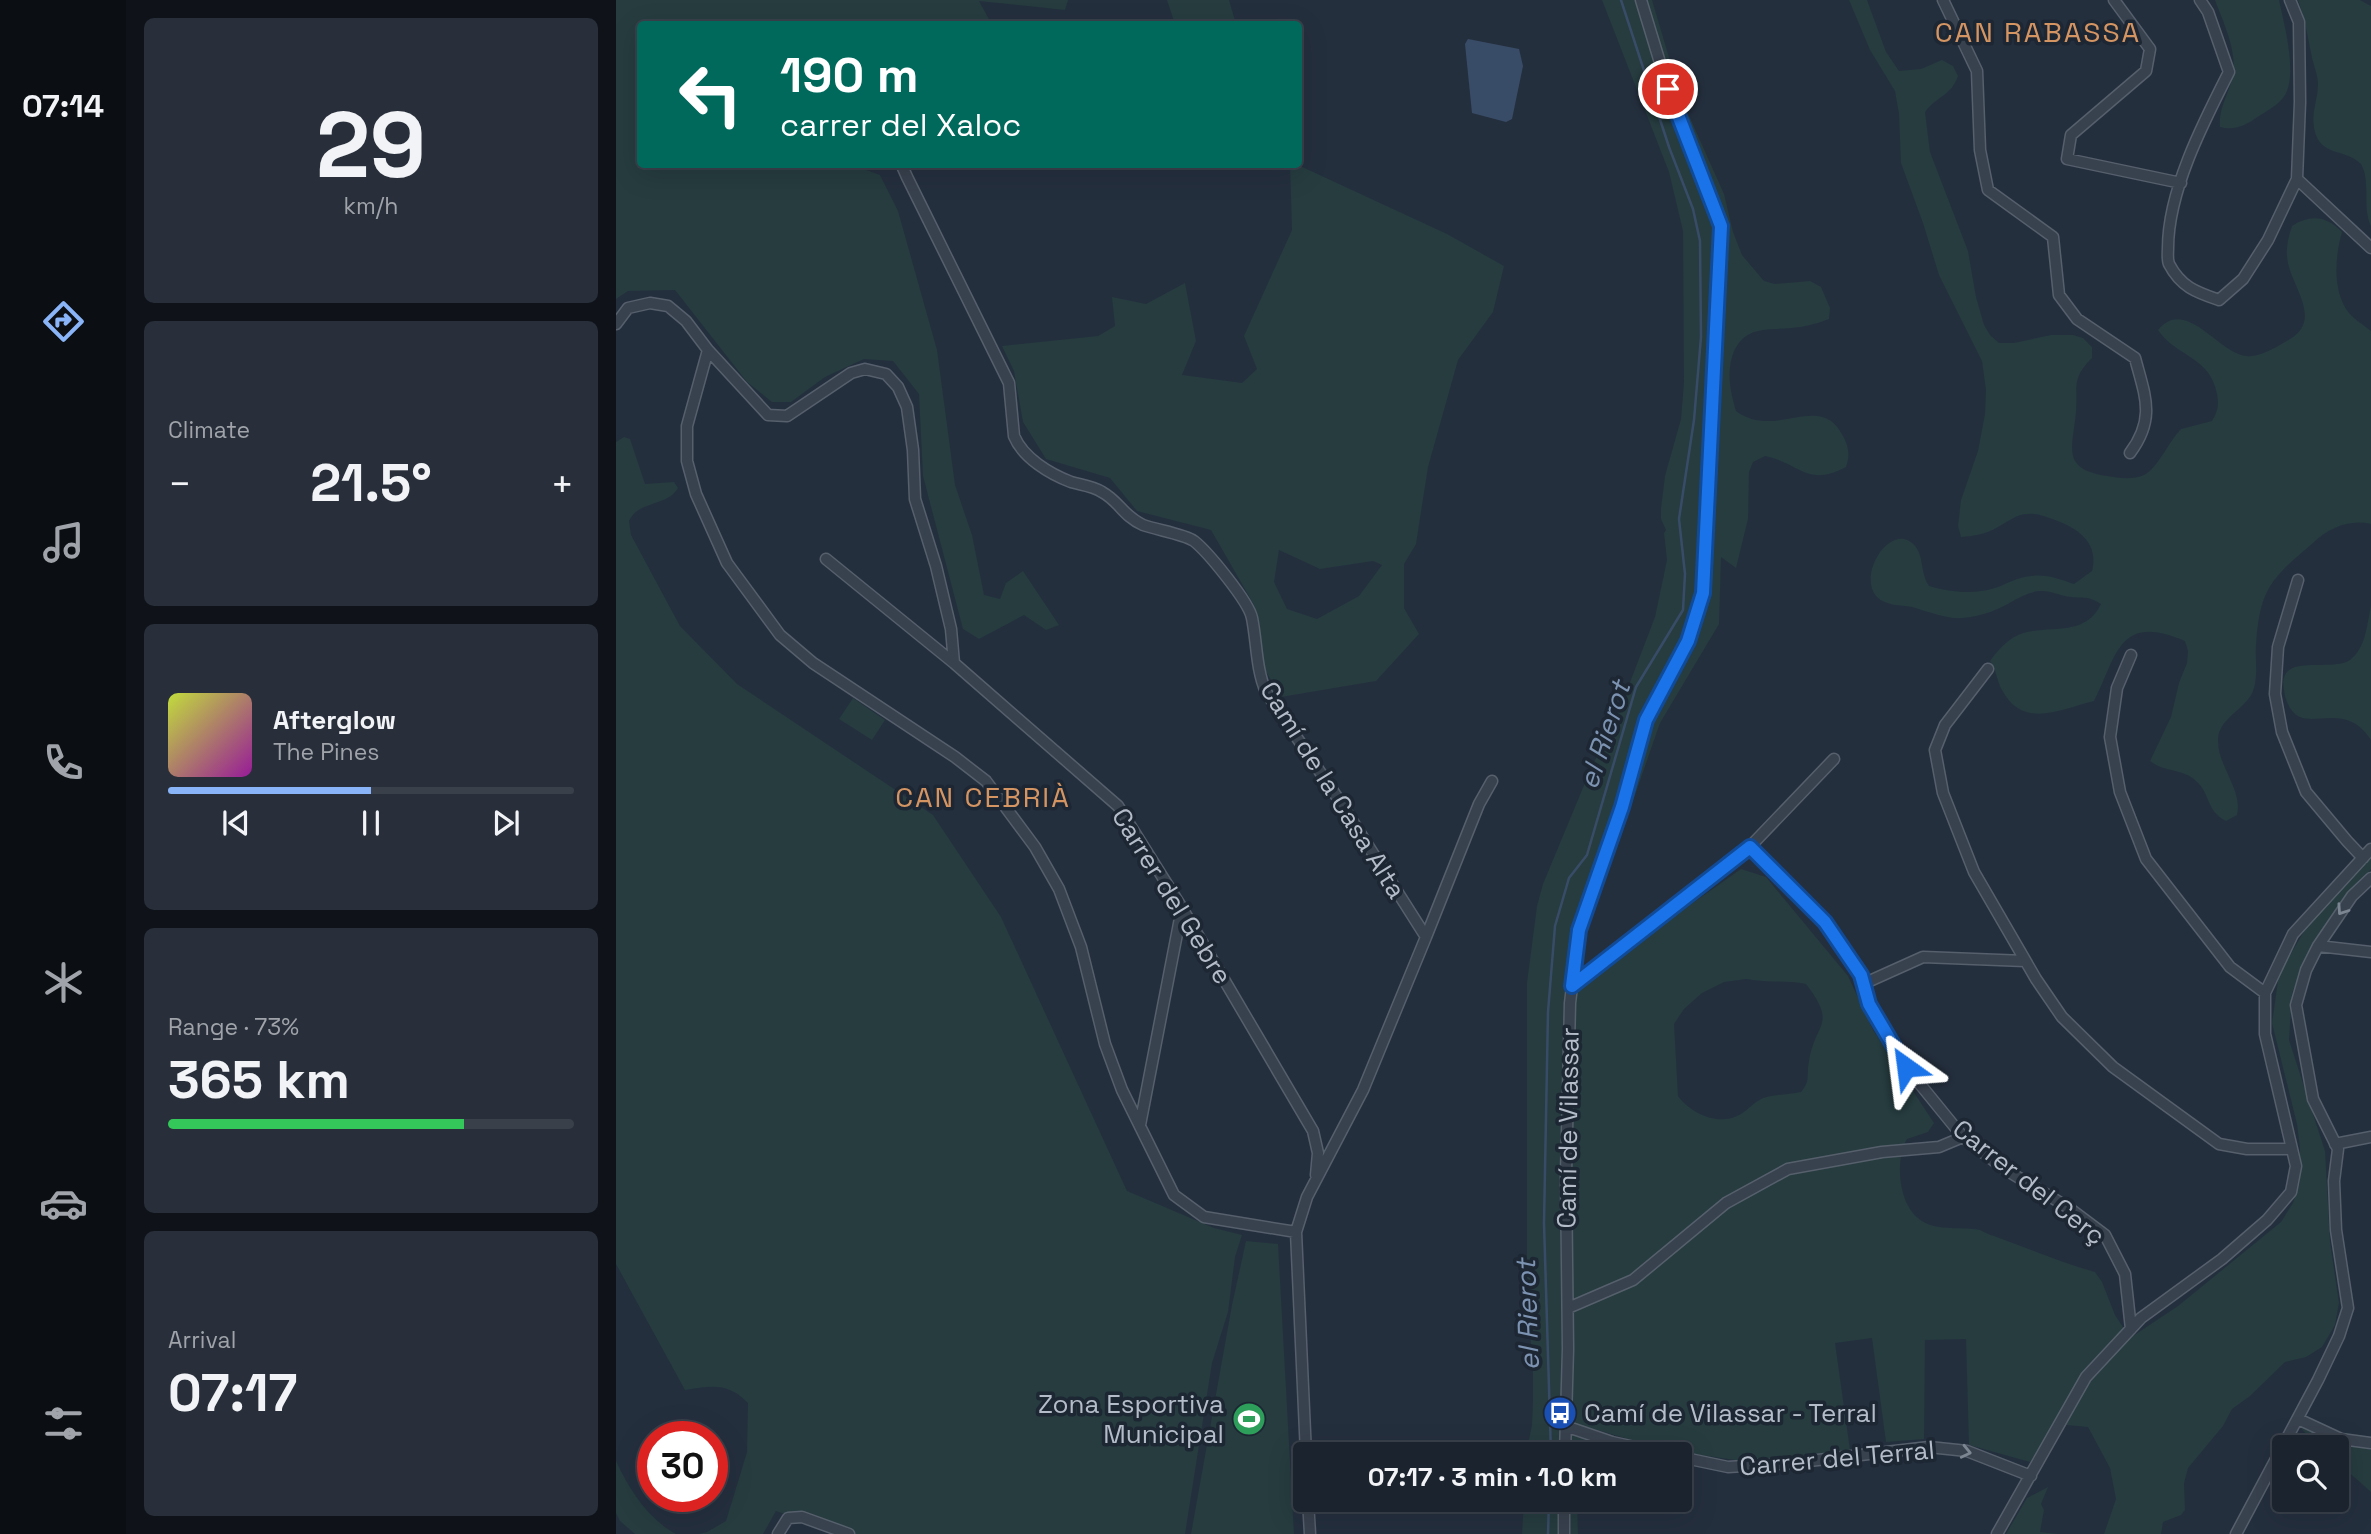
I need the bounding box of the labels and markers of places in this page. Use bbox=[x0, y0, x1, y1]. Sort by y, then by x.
pin bbox=[1638, 59, 1698, 119]
place label: Zona Esportiva Municipal bbox=[1038, 1387, 1224, 1451]
bus stop icon: Camí de Vilassar - Terral bbox=[1541, 1394, 1579, 1432]
place label: Camí de Vilassar - Terral bbox=[1584, 1396, 1877, 1430]
sports icon: Zona Esportiva Municipal bbox=[1230, 1400, 1268, 1438]

